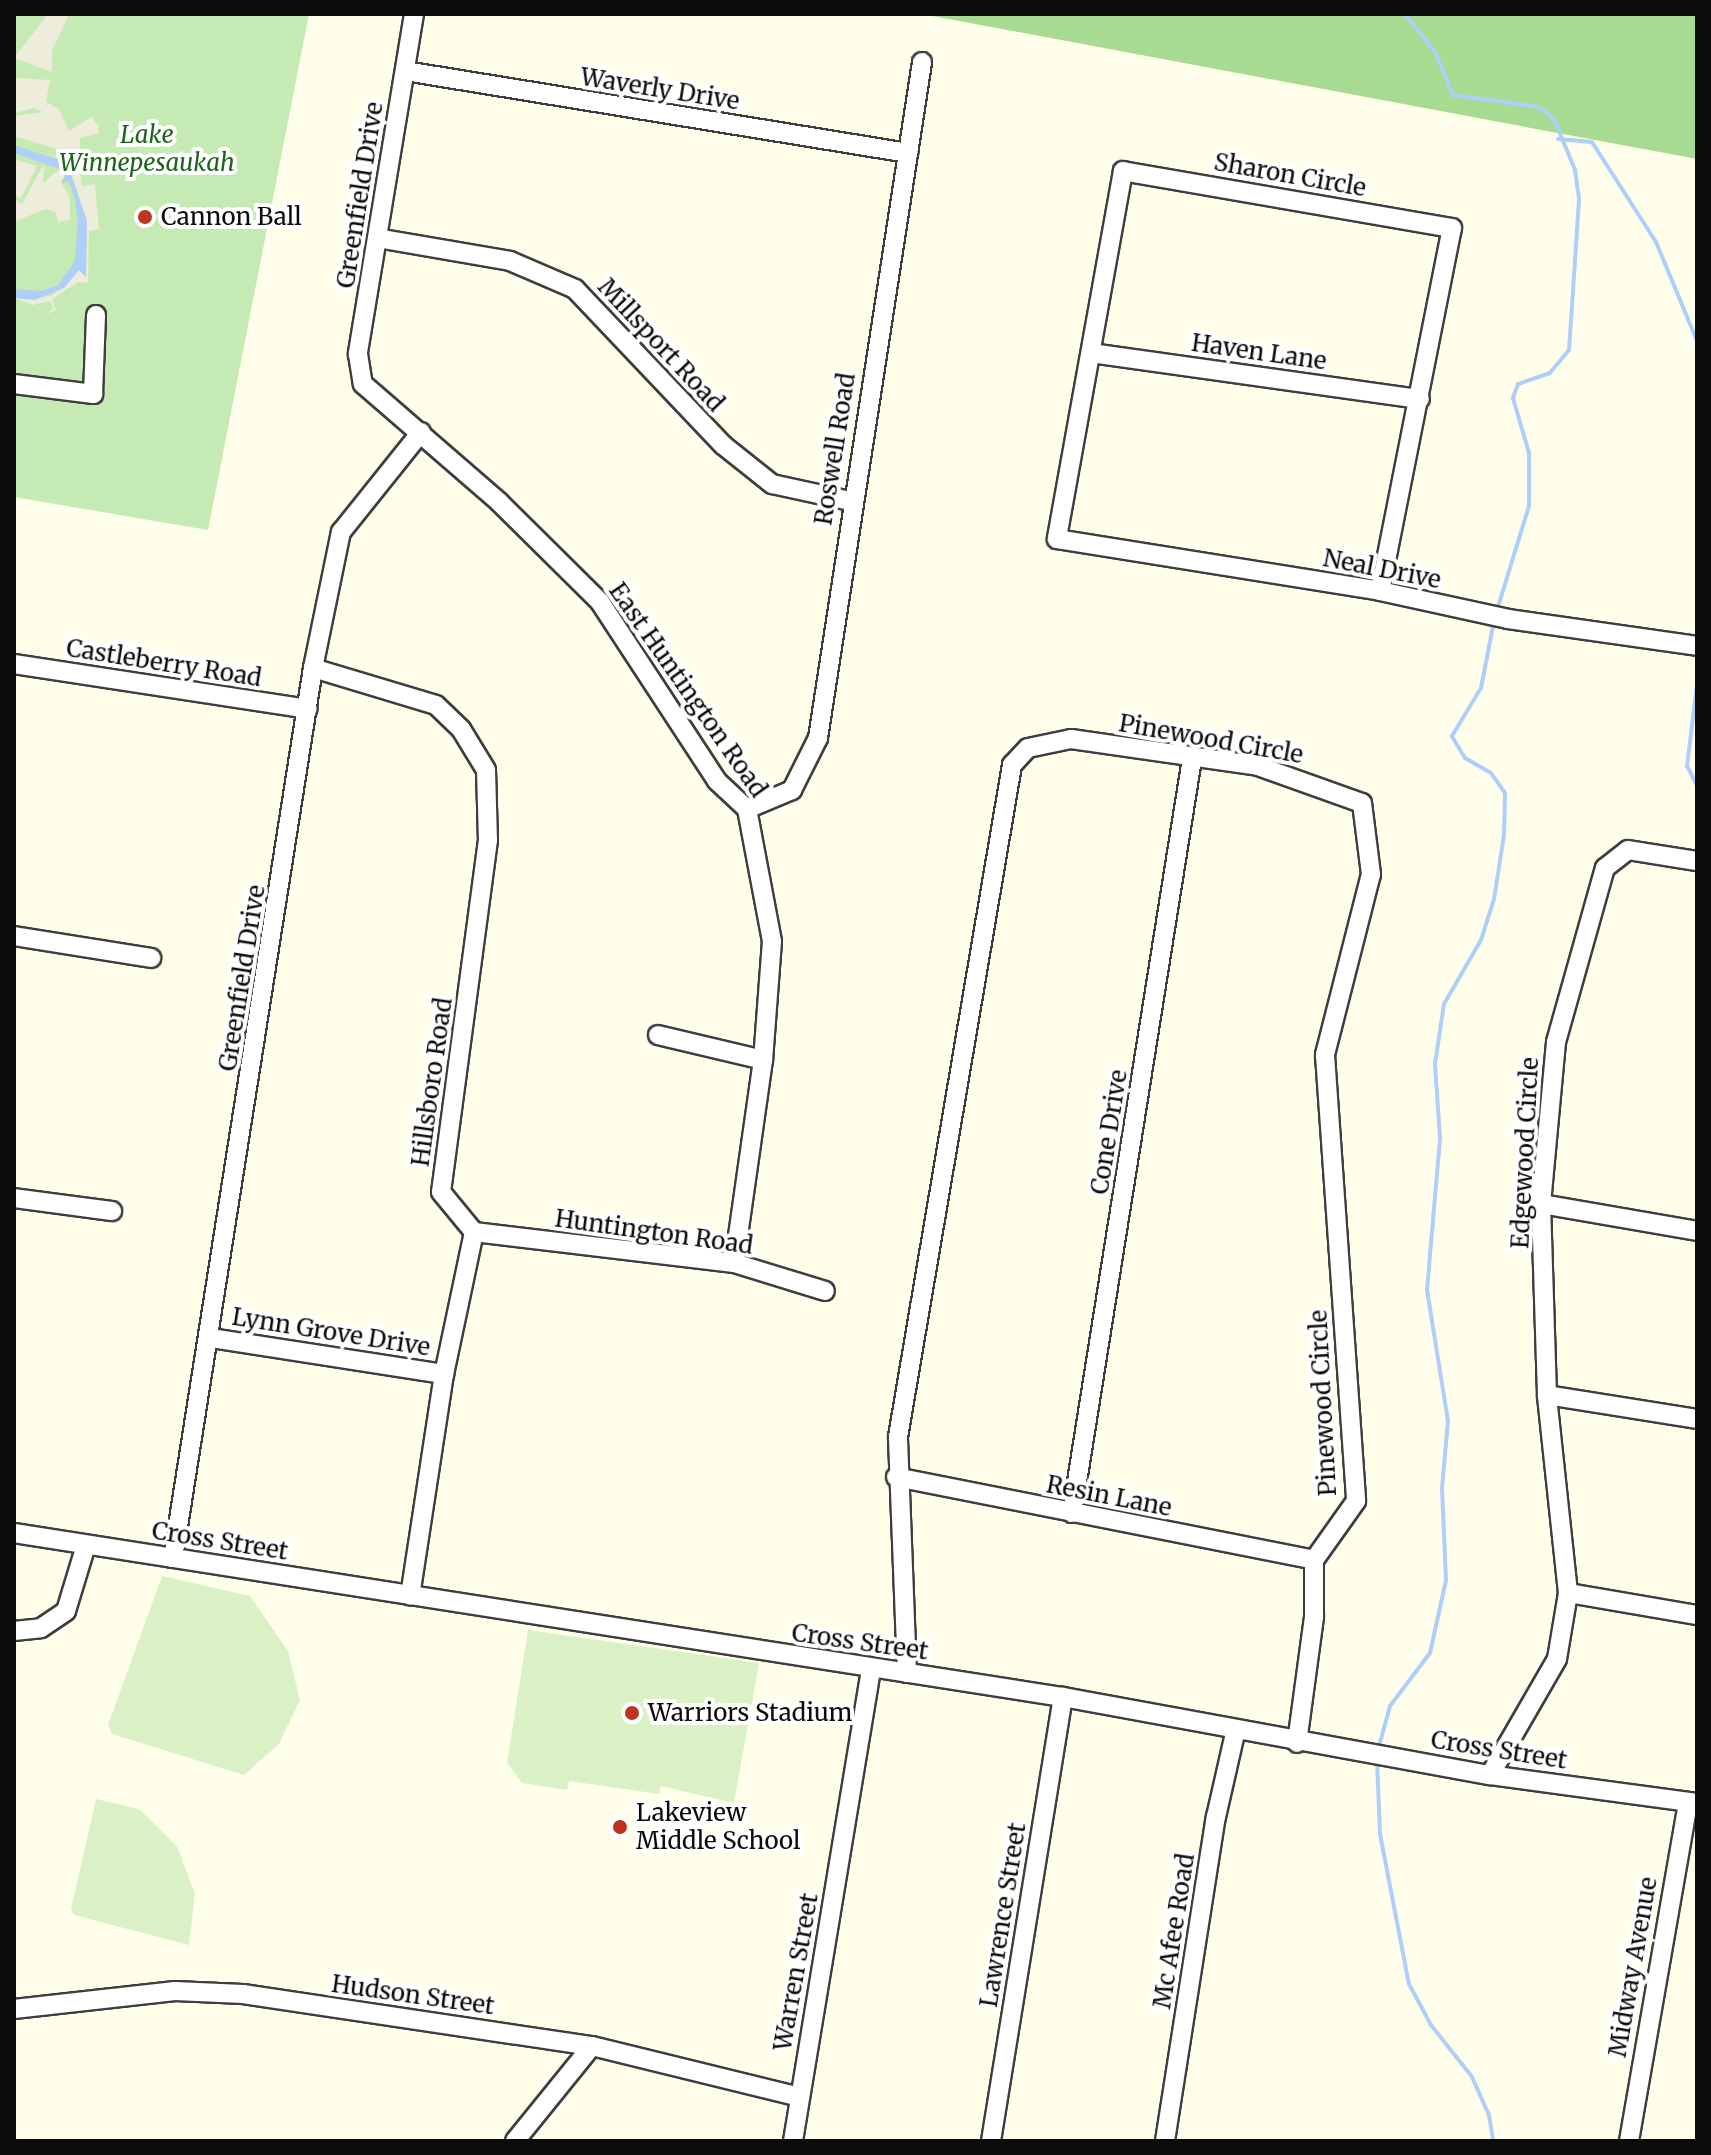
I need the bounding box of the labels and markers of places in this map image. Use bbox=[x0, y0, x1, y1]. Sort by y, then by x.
place label: Cannon Ball bbox=[161, 203, 302, 231]
marker: Cannon Ball bbox=[136, 208, 154, 226]
place label: Warriors Stadium bbox=[648, 1699, 852, 1727]
marker: Warriors Stadium bbox=[623, 1704, 641, 1722]
place label: Lakeview Middle School bbox=[636, 1799, 800, 1855]
marker: Lakeview Middle School bbox=[611, 1818, 629, 1836]

